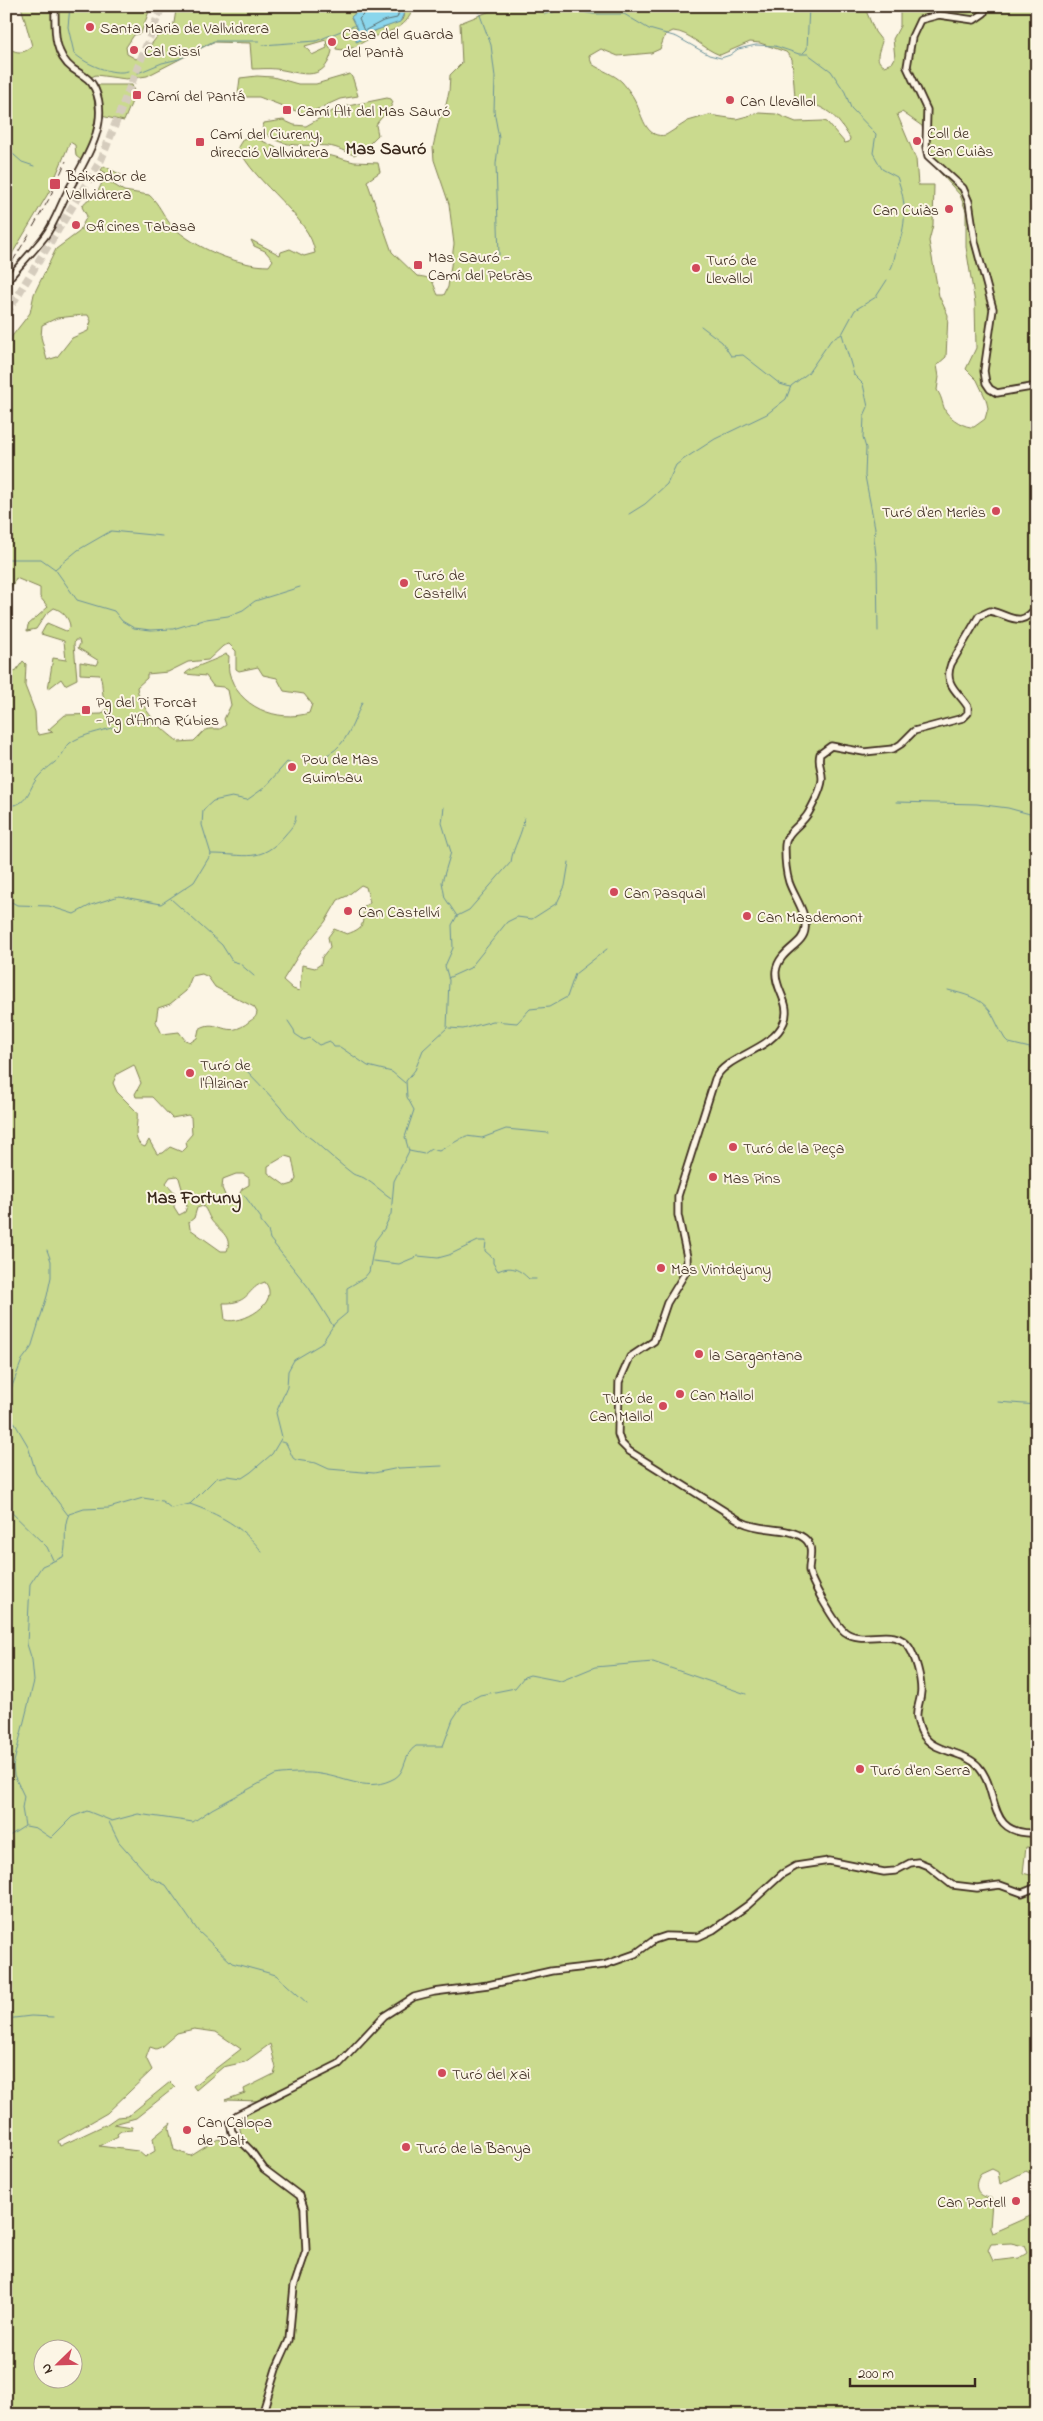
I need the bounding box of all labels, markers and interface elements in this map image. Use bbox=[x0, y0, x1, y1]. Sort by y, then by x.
place label: Santa Maria de Vallvidrera bbox=[100, 17, 269, 41]
marker: Santa Maria de Vallvidrera bbox=[84, 21, 96, 33]
place label: Casa del Guarda del Pantà bbox=[342, 23, 453, 65]
marker: Casa del Guarda del Pantà bbox=[326, 36, 338, 48]
place label: Cal Sissí bbox=[144, 40, 201, 64]
marker: Cal Sissí bbox=[128, 44, 140, 56]
place label: Camí del Pantá bbox=[147, 85, 245, 109]
marker: Camí del Pantá bbox=[131, 89, 143, 101]
place label: Can Llevallol bbox=[740, 90, 816, 114]
marker: Can Llevallol bbox=[724, 94, 736, 106]
place label: Camí Alt del Mas Sauró bbox=[297, 100, 450, 124]
marker: Camí Alt del Mas Sauró bbox=[281, 104, 293, 116]
place label: Coll de Can Cuiàs bbox=[927, 122, 993, 164]
place label: Camí del Ciureny, direcció Vallvidrera bbox=[210, 123, 329, 165]
marker: Coll de Can Cuiàs bbox=[911, 135, 923, 147]
marker: Camí del Ciureny, direcció Vallvidrera bbox=[194, 136, 206, 148]
district label: Mas Sauró bbox=[346, 137, 426, 163]
place label: Baixador de Vallvidrera bbox=[65, 165, 147, 207]
marker: Baixador de Vallvidrera bbox=[48, 177, 62, 191]
place label: Can Cuiàs bbox=[873, 199, 939, 223]
marker: Can Cuiàs bbox=[943, 203, 955, 215]
place label: Oficines Tabasa bbox=[86, 215, 196, 239]
marker: Oficines Tabasa bbox=[70, 219, 82, 231]
place label: Mas Sauró - Camí del Pebràs bbox=[428, 246, 533, 288]
place label: Turó de Llevallol bbox=[706, 249, 758, 291]
marker: Mas Sauró - Camí del Pebràs bbox=[412, 259, 424, 271]
marker: Turó de Llevallol bbox=[690, 262, 702, 274]
place label: Turó d'en Merlès bbox=[882, 501, 986, 525]
marker: Turó d'en Merlès bbox=[990, 505, 1002, 517]
place label: Turó de Castellví bbox=[414, 564, 467, 606]
marker: Turó de Castellví bbox=[398, 577, 410, 589]
place label: Pg del Pi Forcat - Pg d'Anna Rúbies bbox=[96, 691, 219, 733]
marker: Pg del Pi Forcat - Pg d'Anna Rúbies bbox=[80, 704, 92, 716]
place label: Pou de Mas Guimbau bbox=[302, 748, 378, 790]
marker: Pou de Mas Guimbau bbox=[286, 761, 298, 773]
place label: Can Pasqual bbox=[624, 882, 706, 906]
marker: Can Pasqual bbox=[608, 886, 620, 898]
place label: Can Castellví bbox=[358, 901, 440, 925]
marker: Can Castellví bbox=[342, 905, 354, 917]
place label: Can Masdemont bbox=[757, 906, 864, 930]
marker: Can Masdemont bbox=[741, 910, 753, 922]
place label: Turó de l'Alzinar bbox=[200, 1054, 252, 1096]
marker: Turó de l'Alzinar bbox=[184, 1067, 196, 1079]
place label: Turó de la Peça bbox=[743, 1137, 844, 1161]
marker: Turó de la Peça bbox=[727, 1141, 739, 1153]
place label: Mas Pins bbox=[723, 1167, 781, 1191]
marker: Mas Pins bbox=[707, 1171, 719, 1183]
district label: Mas Fortuny bbox=[147, 1186, 241, 1213]
place label: Mas Vintdejuny bbox=[671, 1258, 771, 1282]
marker: Mas Vintdejuny bbox=[655, 1262, 667, 1274]
place label: la Sargantana bbox=[709, 1344, 802, 1368]
marker: la Sargantana bbox=[693, 1348, 705, 1360]
place label: Can Mallol bbox=[690, 1384, 754, 1408]
place label: Turó de Can Mallol bbox=[589, 1387, 654, 1429]
marker: Can Mallol bbox=[674, 1388, 686, 1400]
marker: Turó de Can Mallol bbox=[657, 1400, 669, 1412]
place label: Turó d'en Serra bbox=[870, 1759, 970, 1783]
marker: Turó d'en Serra bbox=[854, 1763, 866, 1775]
place label: Turó del Xai bbox=[452, 2063, 530, 2087]
marker: Turó del Xai bbox=[436, 2067, 448, 2079]
place label: Can Calopa de Dalt bbox=[197, 2111, 272, 2153]
marker: Can Calopa de Dalt bbox=[181, 2124, 193, 2136]
place label: Turó de la Banya bbox=[416, 2137, 531, 2161]
marker: Turó de la Banya bbox=[400, 2141, 412, 2153]
place label: Can Portell bbox=[937, 2191, 1006, 2215]
marker: Can Portell bbox=[1010, 2195, 1022, 2207]
north arrow bbox=[32, 2338, 82, 2388]
scale bar bbox=[850, 2356, 976, 2388]
text: N bbox=[36, 2360, 59, 2377]
text: 200 m bbox=[858, 2363, 894, 2385]

